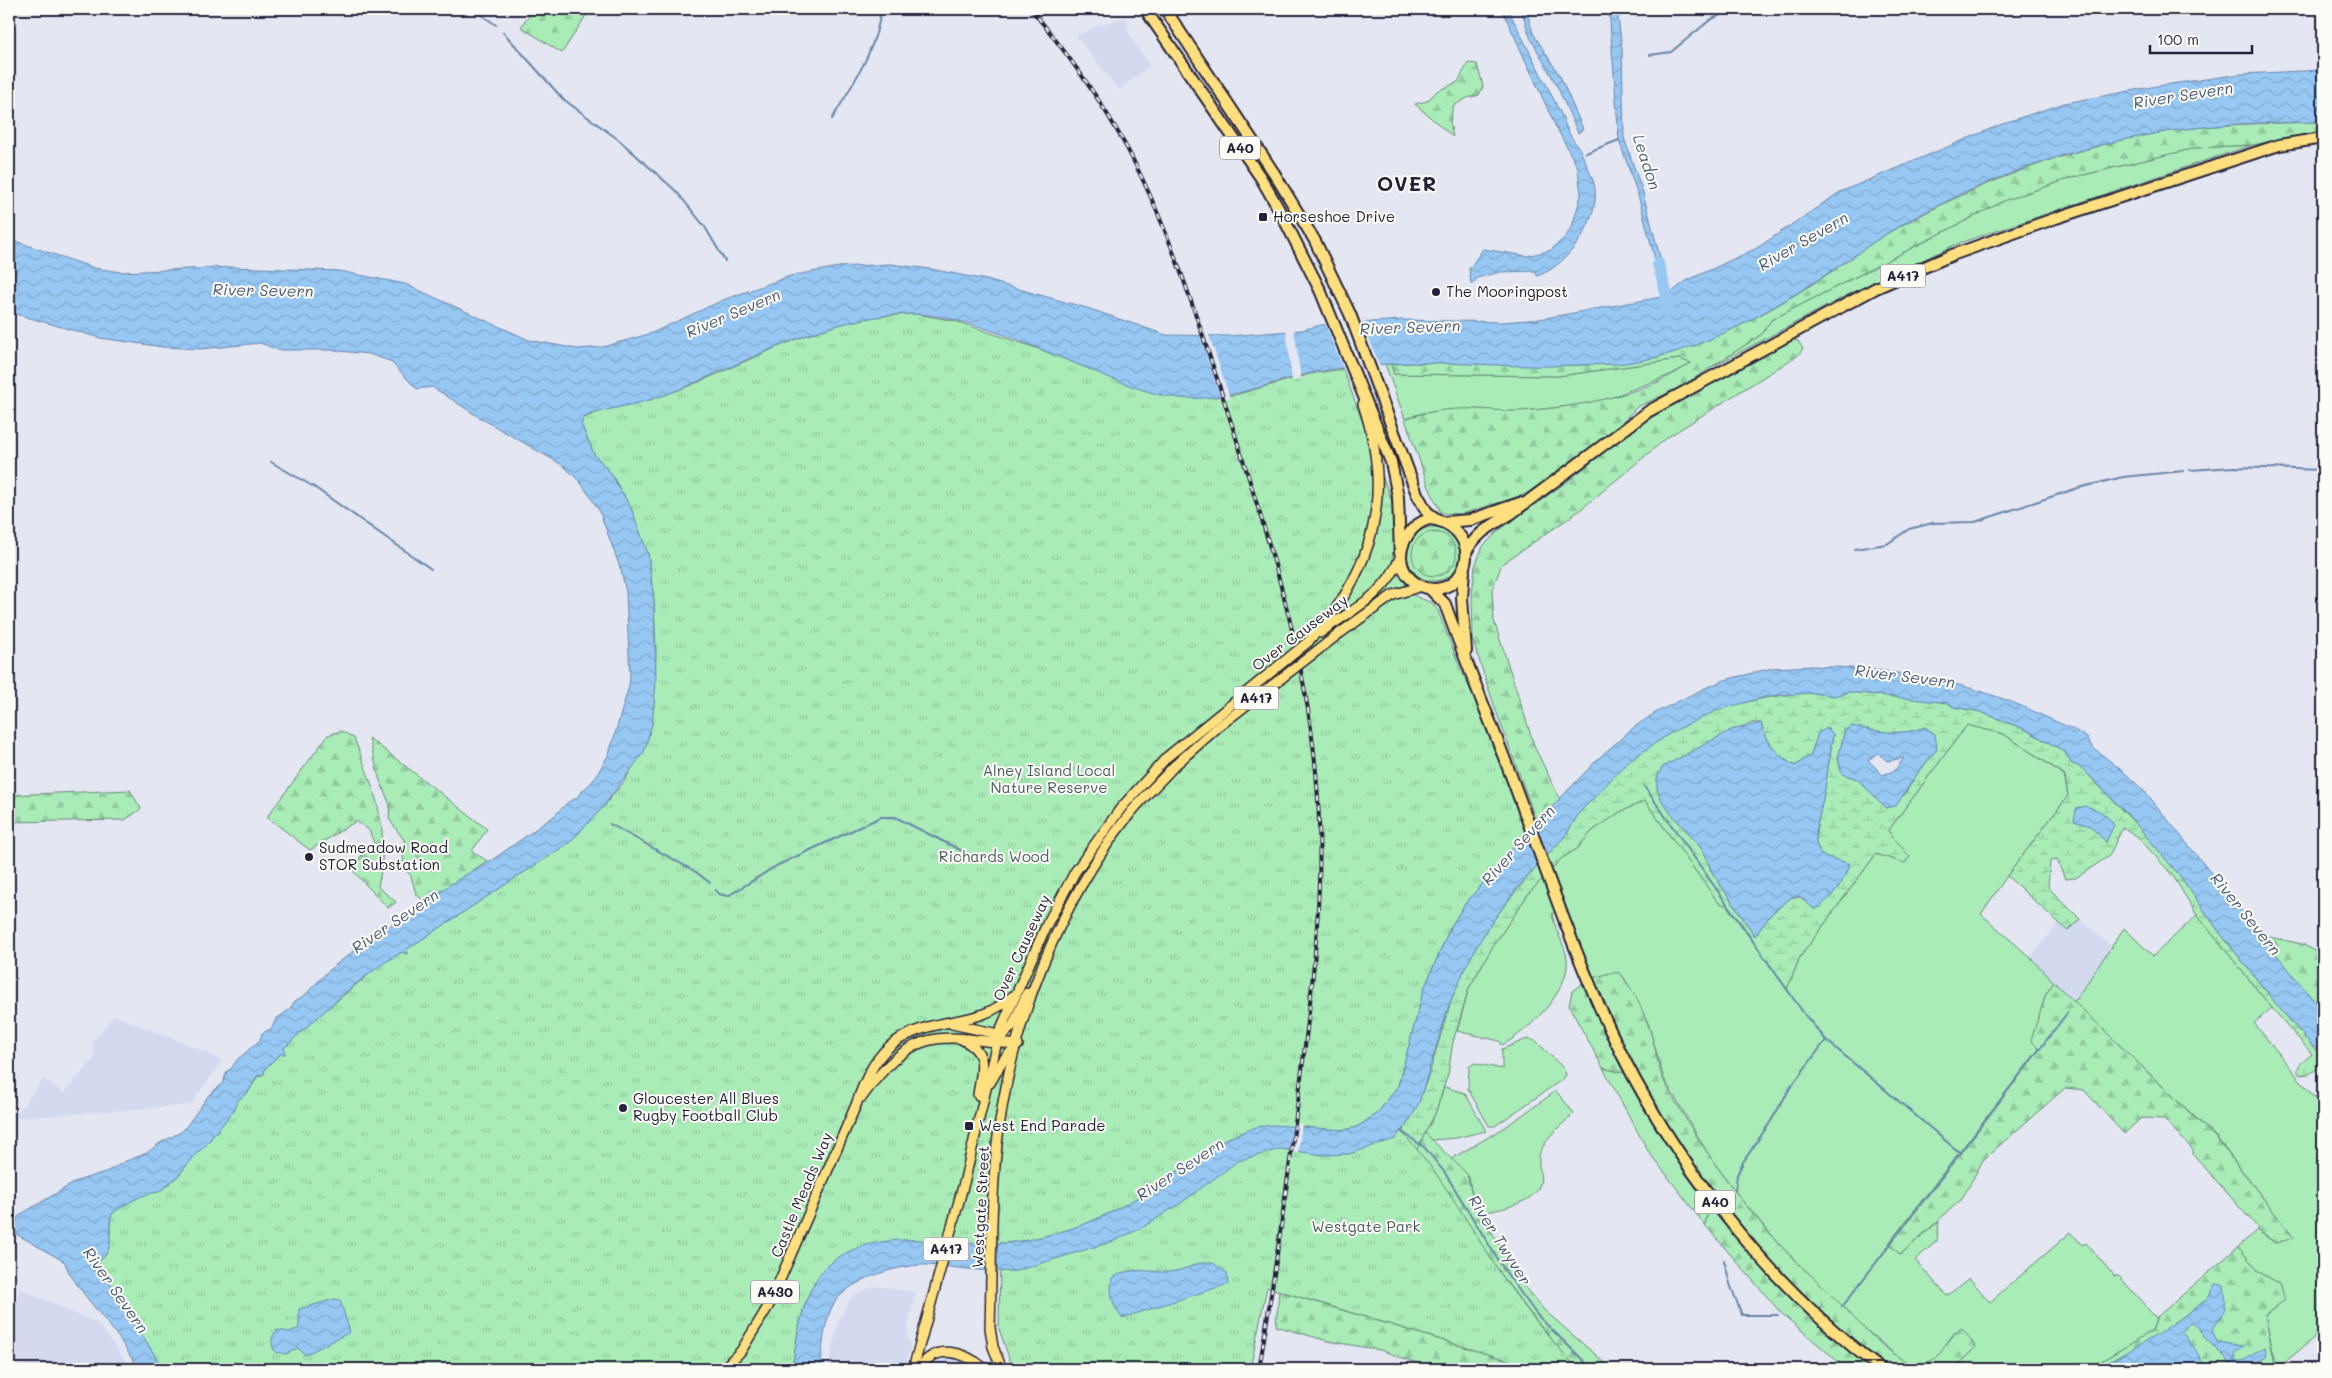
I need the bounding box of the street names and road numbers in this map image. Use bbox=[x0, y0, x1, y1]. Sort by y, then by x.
road number: A40 bbox=[1220, 136, 1260, 160]
road number: A417 bbox=[1880, 264, 1926, 288]
street label: Over Causeway bbox=[1247, 589, 1352, 675]
road number: A417 bbox=[1234, 686, 1278, 710]
street label: Over Causeway bbox=[988, 891, 1055, 1004]
street label: Castle Meads Way bbox=[766, 1129, 837, 1260]
street label: Westgate Street bbox=[967, 1145, 993, 1269]
road number: A40 bbox=[1695, 1190, 1735, 1214]
road number: A417 bbox=[924, 1238, 968, 1260]
road number: A430 bbox=[751, 1280, 799, 1304]

